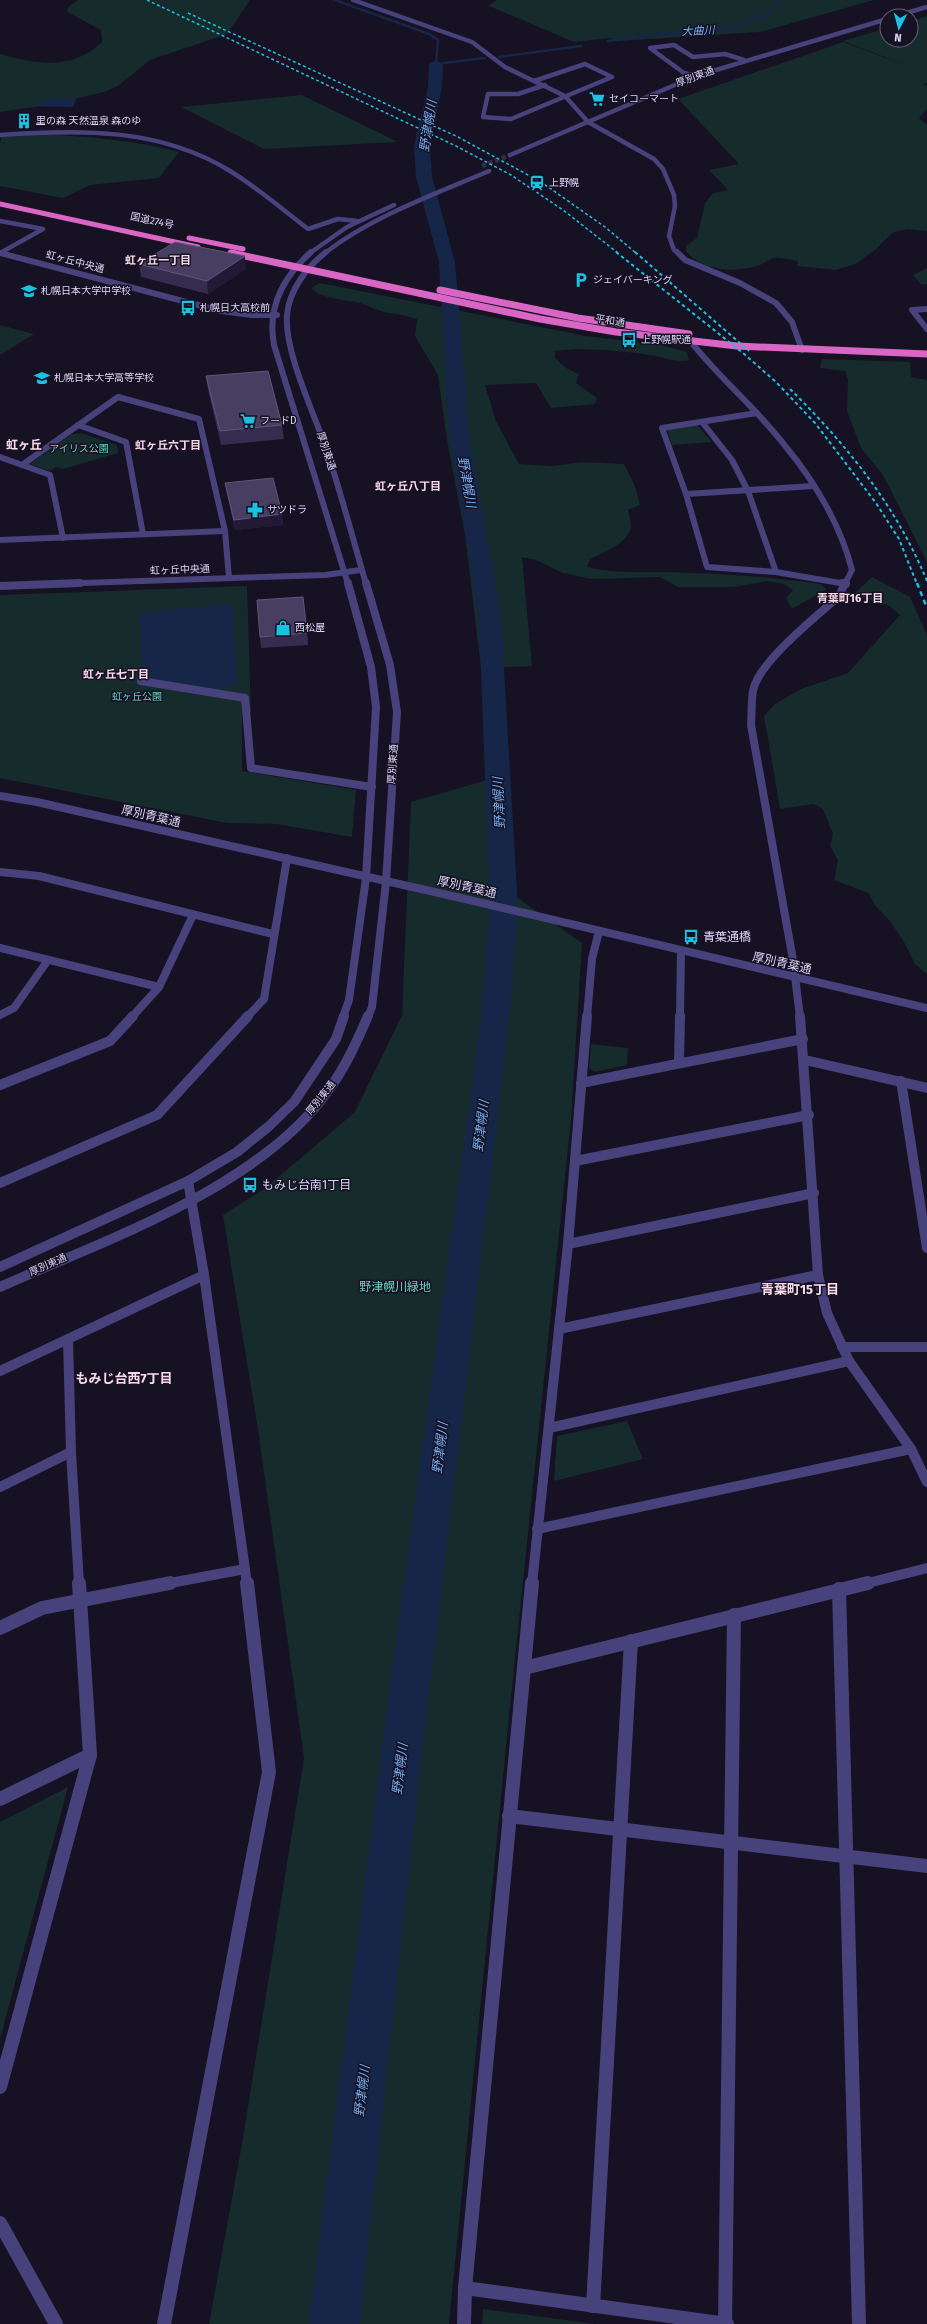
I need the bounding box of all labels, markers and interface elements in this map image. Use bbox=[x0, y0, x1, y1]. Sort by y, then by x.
north arrow bbox=[879, 8, 919, 48]
water label: 大曲川 bbox=[681, 24, 716, 38]
text: N bbox=[894, 31, 902, 44]
street label: 厚別東通 bbox=[674, 65, 716, 89]
supermarket icon: セイコーマート bbox=[588, 90, 606, 108]
place label: セイコーマート bbox=[609, 93, 679, 105]
water label: 野津幌川 bbox=[417, 97, 440, 153]
building icon: 里の森 天然温泉 森のゆ bbox=[15, 112, 33, 130]
place label: 里の森 天然温泉 森のゆ bbox=[36, 115, 141, 127]
station icon: 上野幌 bbox=[528, 174, 546, 192]
place label: 上野幌 bbox=[549, 177, 579, 189]
street label: 国道274号 bbox=[129, 211, 175, 231]
street label: 虹ヶ丘中央通 bbox=[44, 248, 106, 276]
district label: 虹ヶ丘一丁目 bbox=[125, 254, 191, 267]
parking icon: ジェイパーキング bbox=[572, 271, 590, 289]
place label: ジェイパーキング bbox=[593, 274, 673, 286]
school or university icon: 札幌日本大学中学校 bbox=[20, 282, 38, 300]
place label: 札幌日本大学中学校 bbox=[41, 285, 131, 297]
bus stop icon: 札幌日大高校前 bbox=[179, 299, 197, 317]
place label: 札幌日大高校前 bbox=[200, 302, 270, 314]
street label: 平和通 bbox=[594, 313, 626, 329]
bus stop icon: 上野幌駅通 bbox=[620, 331, 638, 349]
place label: 上野幌駅通 bbox=[641, 334, 691, 346]
school or university icon: 札幌日本大学高等学校 bbox=[33, 369, 51, 387]
place label: 札幌日本大学高等学校 bbox=[54, 372, 154, 384]
supermarket icon: フードD bbox=[239, 412, 257, 430]
place label: フードD bbox=[260, 415, 296, 427]
street label: 厚別東通 bbox=[314, 430, 338, 472]
district label: 虹ヶ丘 bbox=[6, 438, 42, 452]
district label: 虹ヶ丘六丁目 bbox=[135, 439, 201, 452]
park label: アイリス公園 bbox=[49, 443, 109, 455]
water label: 野津幌川 bbox=[455, 455, 479, 511]
district label: 虹ヶ丘八丁目 bbox=[375, 480, 441, 493]
pharmacy icon: サツドラ bbox=[246, 501, 264, 519]
place label: サツドラ bbox=[267, 504, 307, 516]
street label: 虹ヶ丘中央通 bbox=[150, 563, 210, 577]
district label: 青葉町16丁目 bbox=[817, 592, 883, 605]
shop icon: 西松屋 bbox=[274, 619, 292, 637]
place label: 西松屋 bbox=[295, 622, 325, 634]
district label: 虹ヶ丘七丁目 bbox=[83, 668, 149, 681]
park label: 虹ヶ丘公園 bbox=[112, 691, 162, 703]
street label: 厚別東通 bbox=[386, 744, 400, 784]
water label: 野津幌川 bbox=[490, 775, 508, 829]
street label: 厚別青葉通 bbox=[120, 802, 182, 830]
street label: 厚別青葉通 bbox=[436, 873, 498, 901]
bus stop icon: 青葉通橋 bbox=[682, 928, 700, 946]
place label: 青葉通橋 bbox=[703, 930, 751, 944]
street label: 厚別青葉通 bbox=[751, 949, 813, 977]
street label: 厚別東通 bbox=[304, 1079, 338, 1117]
water label: 野津幌川 bbox=[470, 1097, 492, 1153]
bus stop icon: もみじ台南1丁目 bbox=[241, 1176, 259, 1194]
place label: もみじ台南1丁目 bbox=[262, 1178, 351, 1192]
street label: 厚別東通 bbox=[27, 1251, 69, 1279]
park label: 野津幌川緑地 bbox=[359, 1280, 431, 1294]
district label: 青葉町15丁目 bbox=[761, 1282, 839, 1297]
district label: もみじ台西7丁目 bbox=[75, 1371, 173, 1386]
water label: 野津幌川 bbox=[429, 1419, 451, 1475]
water label: 野津幌川 bbox=[389, 1740, 411, 1796]
water label: 野津幌川 bbox=[351, 2062, 373, 2118]

